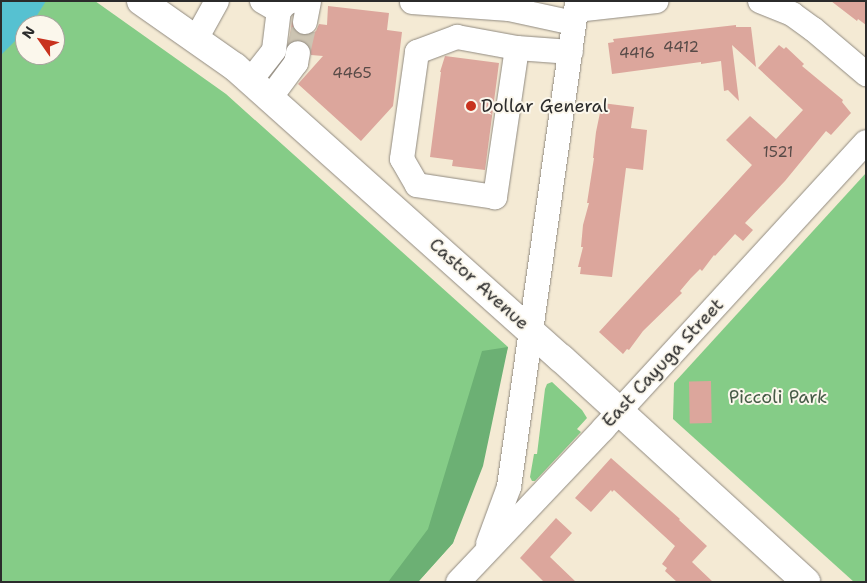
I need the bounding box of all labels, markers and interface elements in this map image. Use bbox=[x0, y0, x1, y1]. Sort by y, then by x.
north arrow bbox=[15, 15, 65, 65]
text: N bbox=[18, 23, 39, 42]
house number: 4412 bbox=[663, 39, 699, 57]
house number: 4416 bbox=[619, 45, 655, 63]
house number: 4465 bbox=[332, 65, 372, 83]
place label: Dollar General bbox=[481, 95, 608, 117]
marker: Dollar General bbox=[465, 100, 477, 112]
house number: 1521 bbox=[763, 144, 793, 162]
street label: Castor Avenue bbox=[425, 234, 533, 334]
street label: East Cayuga Street bbox=[598, 294, 728, 432]
park label: Piccoli Park bbox=[729, 386, 827, 408]

